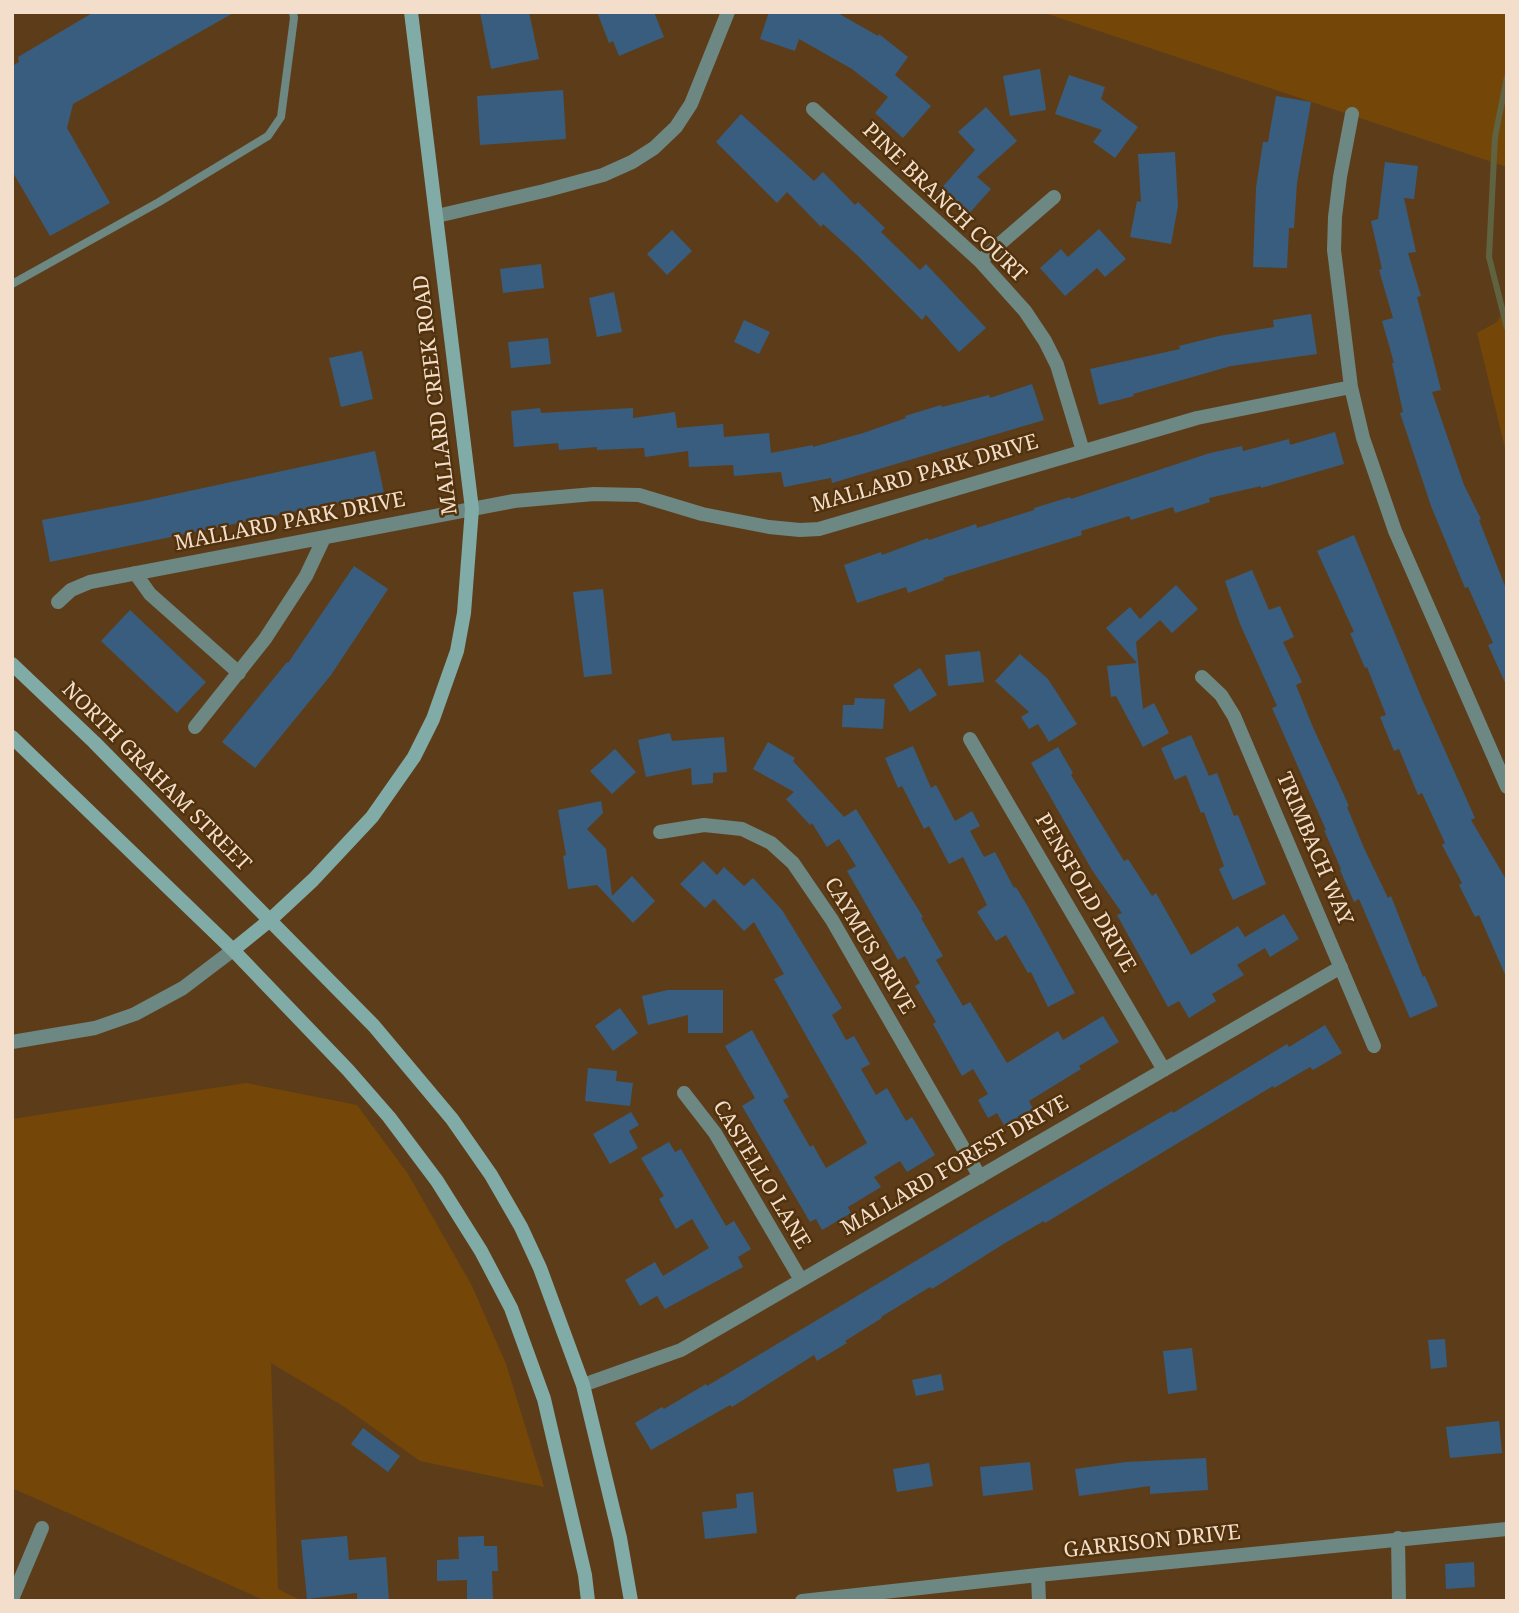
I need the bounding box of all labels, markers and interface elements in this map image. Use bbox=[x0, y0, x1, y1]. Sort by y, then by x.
street label: PINE BRANCH COURT bbox=[857, 118, 1031, 288]
street label: MALLARD CREEK ROAD bbox=[409, 274, 463, 516]
street label: MALLARD PARK DRIVE bbox=[809, 430, 1041, 518]
street label: MALLARD PARK DRIVE bbox=[173, 487, 407, 557]
street label: NORTH GRAHAM STREET bbox=[56, 677, 256, 877]
street label: TRIMBACH WAY bbox=[1270, 769, 1358, 929]
street label: PENSFOLD DRIVE bbox=[1029, 809, 1141, 977]
street label: CAYMUS DRIVE bbox=[818, 873, 920, 1019]
street label: MALLARD FOREST DRIVE bbox=[837, 1091, 1073, 1241]
street label: CASTELLO LANE bbox=[707, 1096, 815, 1254]
street label: GARRISON DRIVE bbox=[1062, 1520, 1242, 1564]

